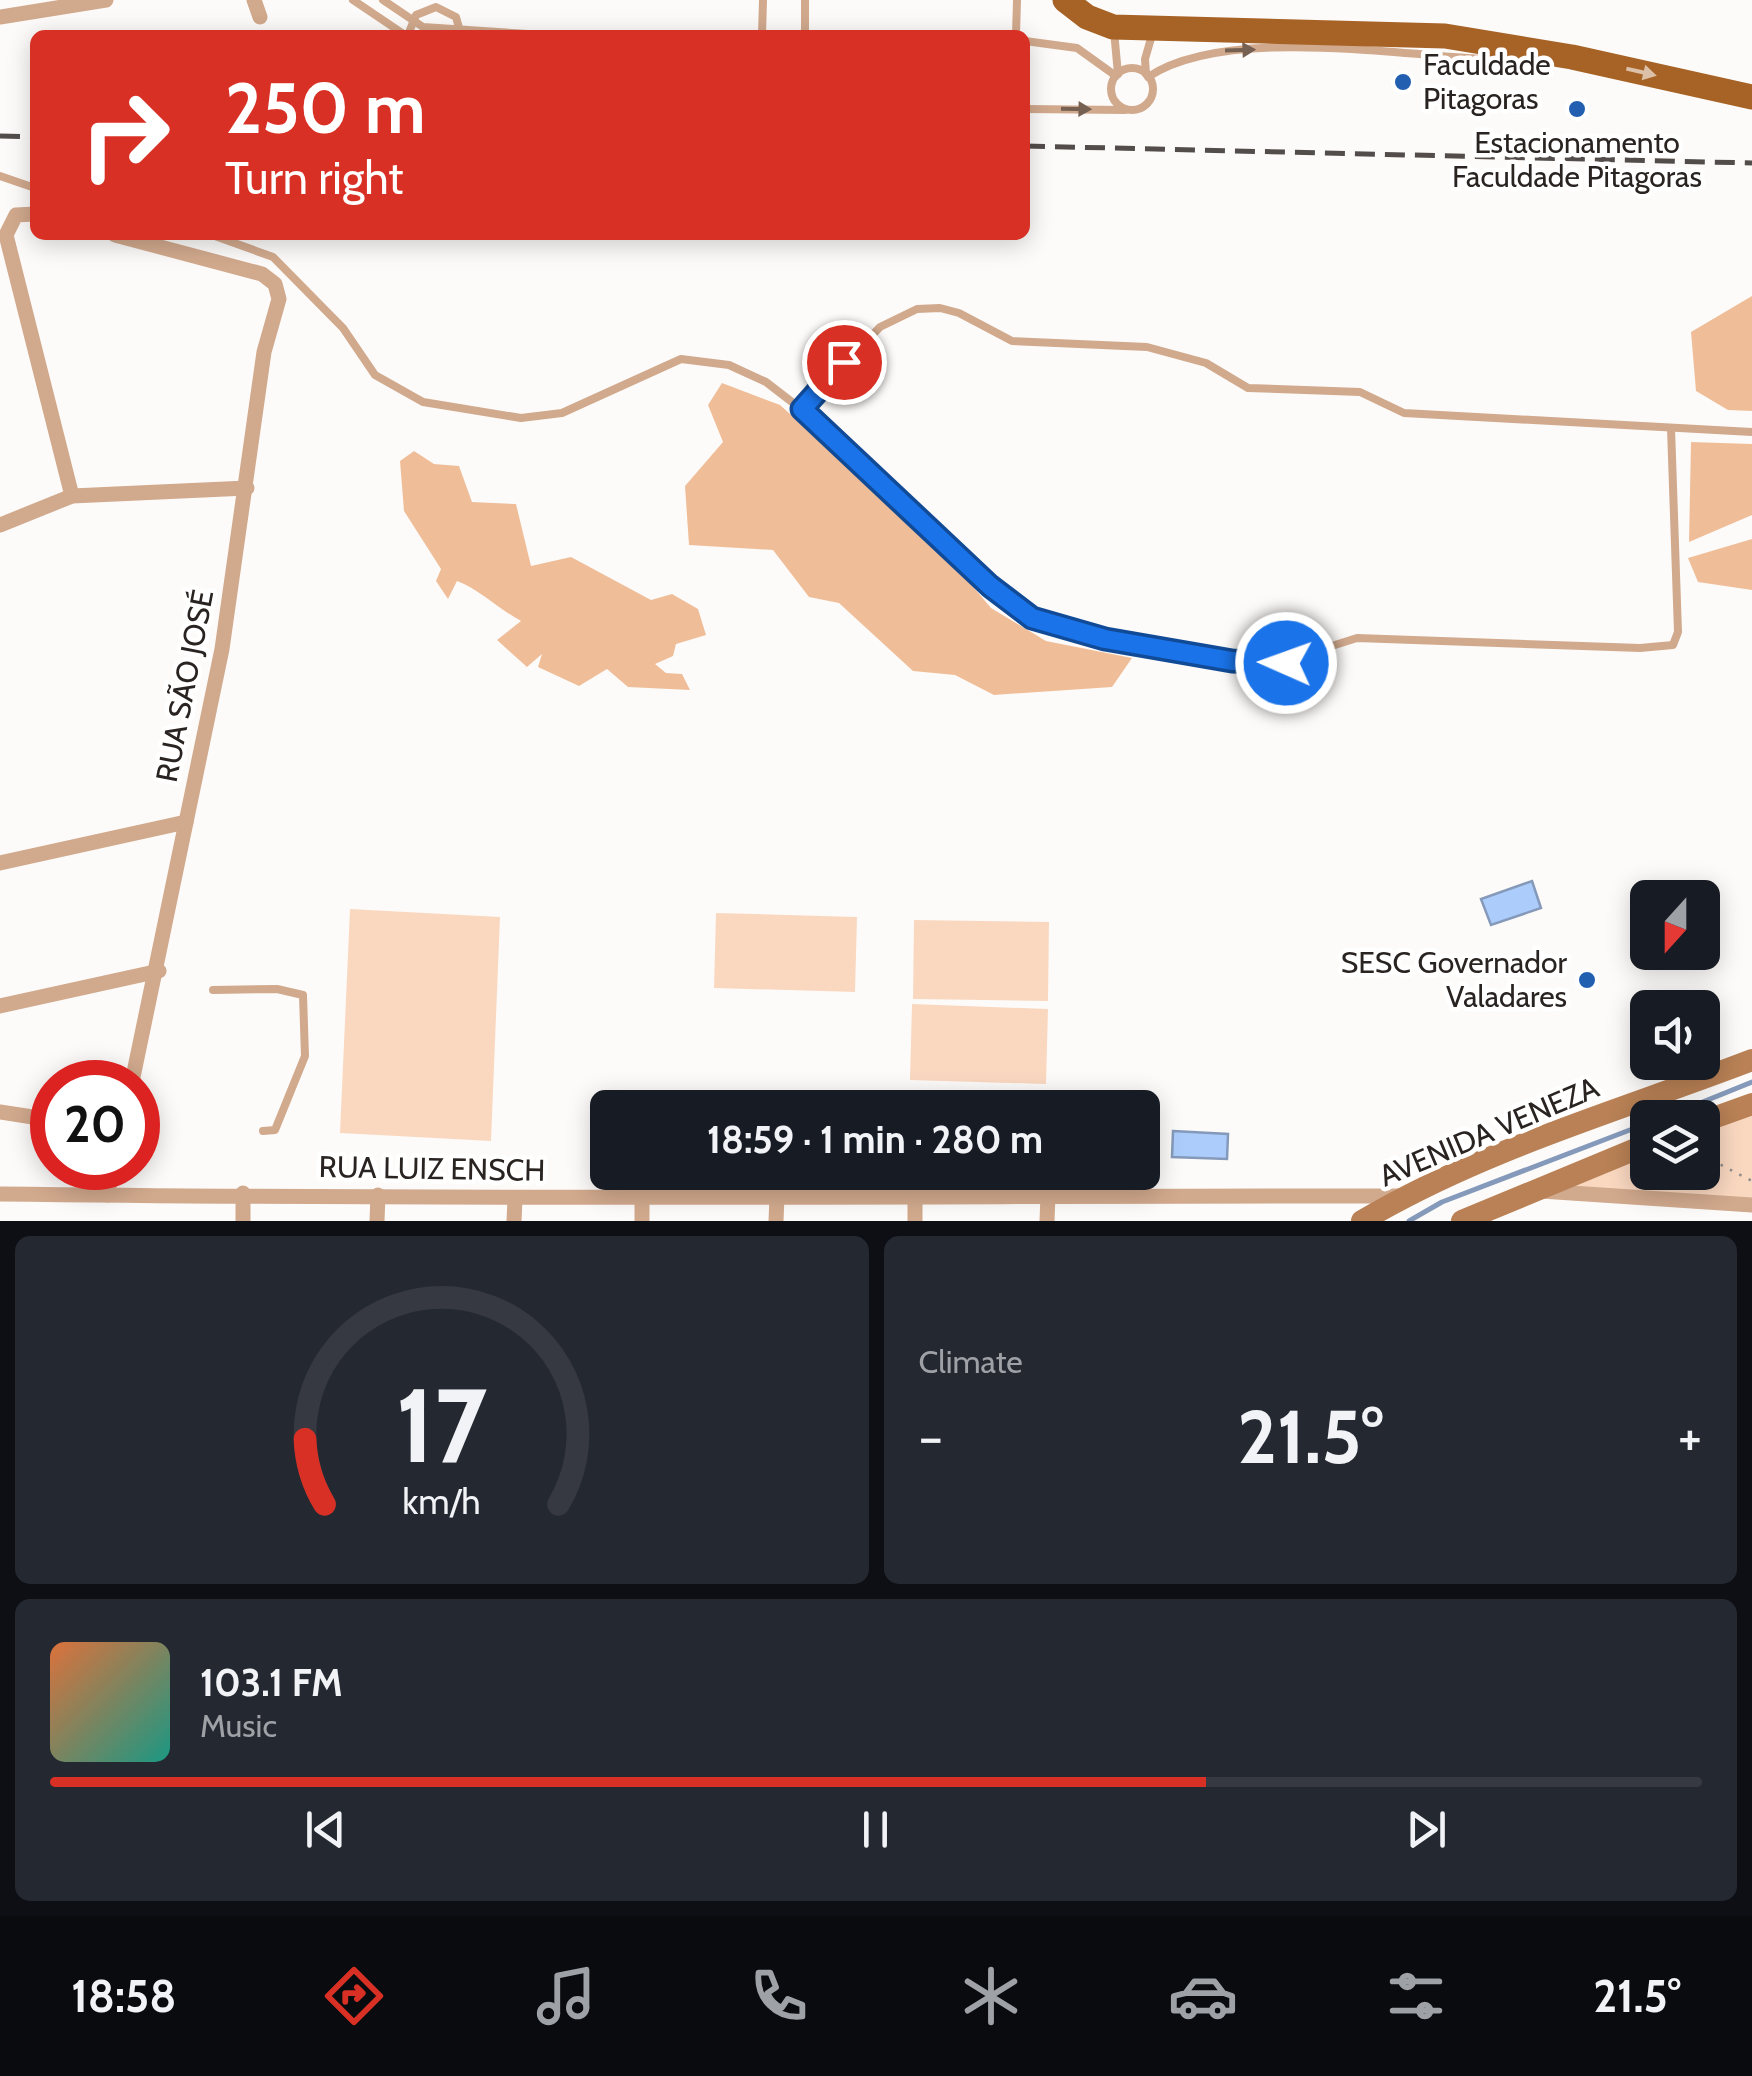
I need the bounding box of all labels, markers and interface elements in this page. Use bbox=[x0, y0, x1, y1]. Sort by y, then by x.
one-way arrow bbox=[1225, 41, 1257, 57]
place label: Faculdade Pitagoras bbox=[1423, 46, 1551, 117]
text: 250 m bbox=[225, 65, 426, 151]
one-way arrow bbox=[1626, 65, 1657, 80]
icon: right bbox=[60, 70, 190, 200]
marker: Faculdade Pitagoras bbox=[1392, 71, 1414, 93]
marker: Estacionamento Faculdade Pitagoras bbox=[1566, 98, 1588, 120]
one-way arrow bbox=[1061, 102, 1093, 118]
place label: Estacionamento Faculdade Pitagoras bbox=[1452, 124, 1702, 195]
text: Turn right bbox=[225, 151, 404, 205]
pin bbox=[802, 320, 887, 405]
icon: arrive bbox=[817, 335, 872, 390]
street label: RUA SÃO JOSÉ bbox=[148, 587, 221, 785]
position arrow bbox=[1234, 611, 1338, 715]
north arrow bbox=[1630, 880, 1720, 970]
map controls bbox=[1630, 880, 1720, 1190]
place label: SESC Governador Valadares bbox=[1341, 944, 1568, 1015]
marker: SESC Governador Valadares bbox=[1576, 969, 1598, 991]
button: sound bbox=[1630, 990, 1720, 1080]
speed limit sign: 20 bbox=[30, 1060, 160, 1190]
street label: AVENIDA VENEZA bbox=[1373, 1068, 1605, 1194]
button: layers bbox=[1630, 1100, 1720, 1190]
text: 18:59 · 1 min · 280 m bbox=[707, 1116, 1043, 1163]
street label: RUA LUIZ ENSCH bbox=[318, 1148, 546, 1189]
text: Climate bbox=[919, 1342, 1023, 1381]
text: 17 bbox=[396, 1362, 487, 1488]
text: 21.5° bbox=[1237, 1391, 1383, 1482]
text: − bbox=[919, 1403, 943, 1470]
text: + bbox=[1678, 1403, 1702, 1470]
text: km/h bbox=[403, 1480, 481, 1523]
text: 103.1 FM bbox=[200, 1659, 343, 1706]
text: Music bbox=[200, 1706, 277, 1745]
icon: previous bbox=[298, 1802, 353, 1857]
icon: pause bbox=[848, 1802, 903, 1857]
icon: next bbox=[1399, 1802, 1454, 1857]
icon: directions bbox=[319, 1961, 389, 2031]
icon: music bbox=[531, 1961, 601, 2031]
icon: phone bbox=[744, 1961, 814, 2031]
icon: climate bbox=[956, 1961, 1026, 2031]
icon: car bbox=[1168, 1961, 1238, 2031]
icon: filters bbox=[1381, 1961, 1451, 2031]
text: 18:58 bbox=[71, 1969, 176, 2023]
text: 21.5° bbox=[1593, 1969, 1681, 2023]

